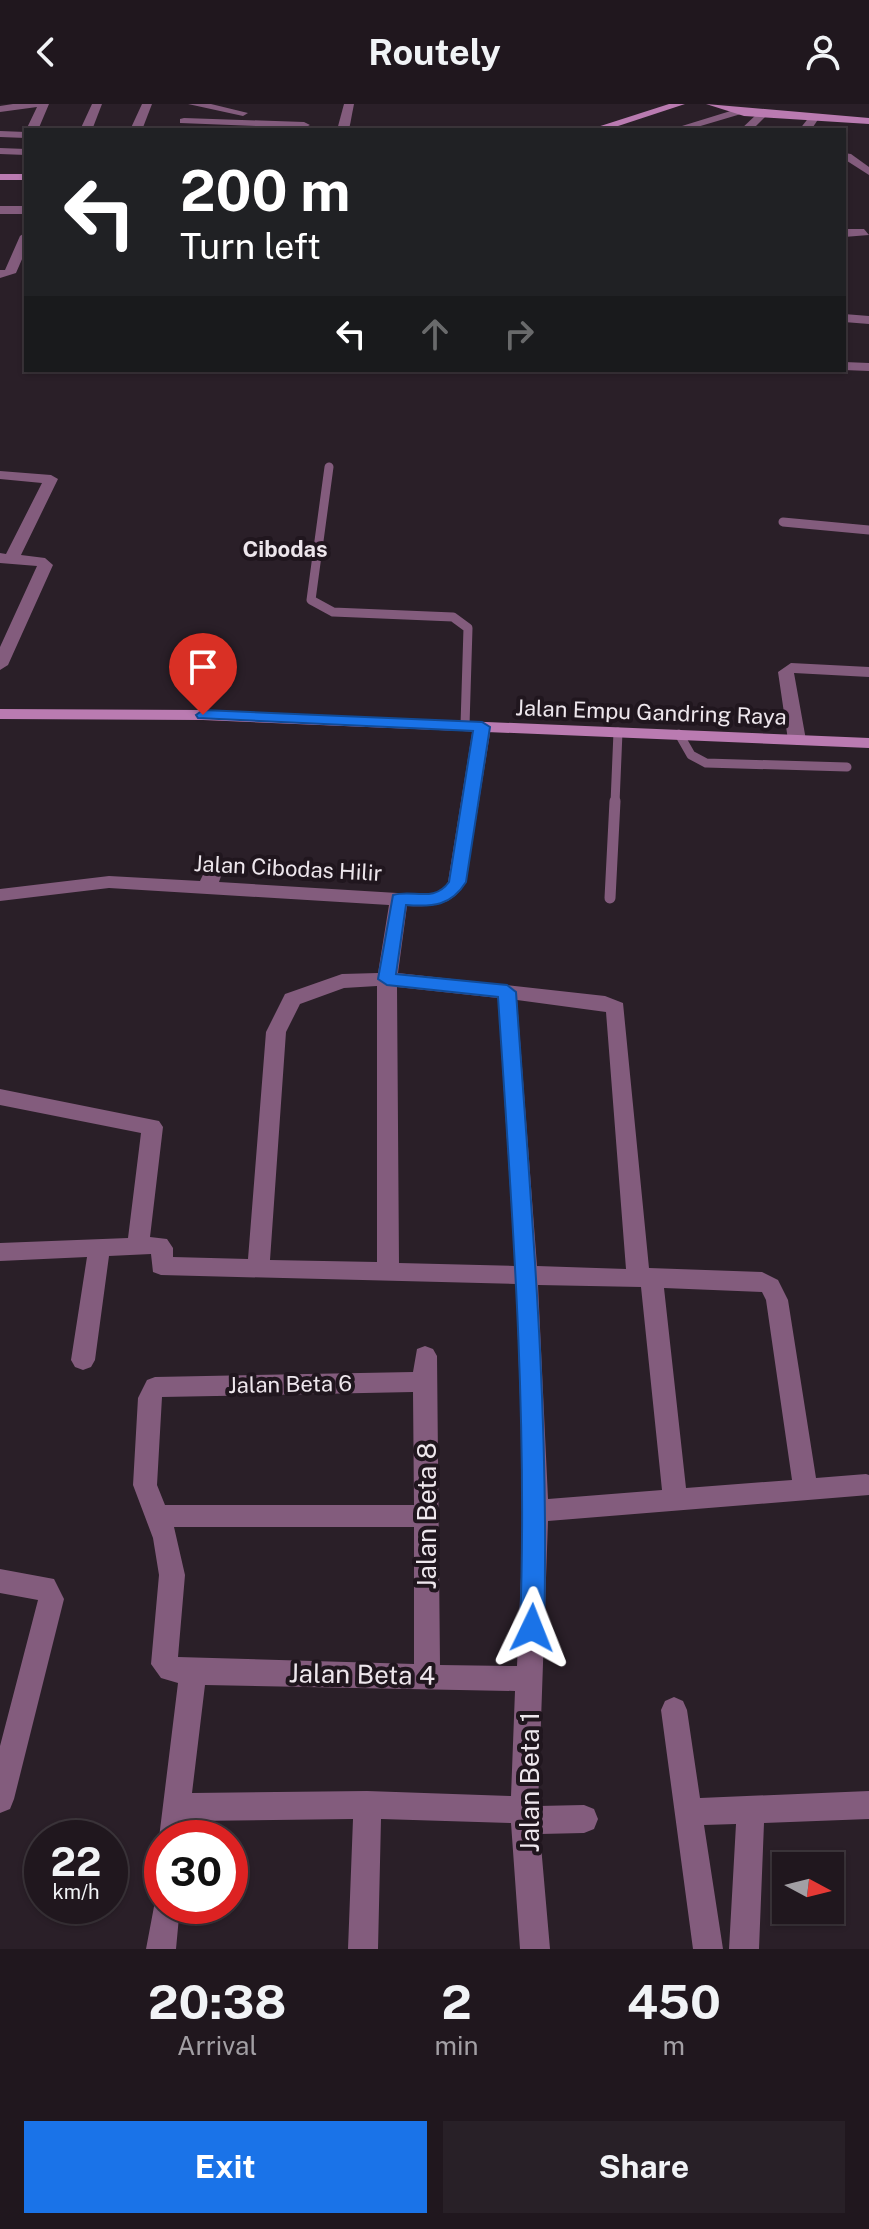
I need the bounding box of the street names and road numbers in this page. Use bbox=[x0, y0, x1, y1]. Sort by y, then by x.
street label: Jalan Empu Gandring Raya bbox=[515, 694, 787, 730]
street label: Jalan Cibodas Hilir bbox=[193, 850, 383, 886]
street label: Jalan Beta 6 bbox=[228, 1370, 352, 1398]
street label: Jalan Beta 8 bbox=[411, 1442, 442, 1590]
street label: Jalan Beta 4 bbox=[288, 1657, 436, 1691]
street label: Jalan Beta 1 bbox=[514, 1712, 545, 1852]

